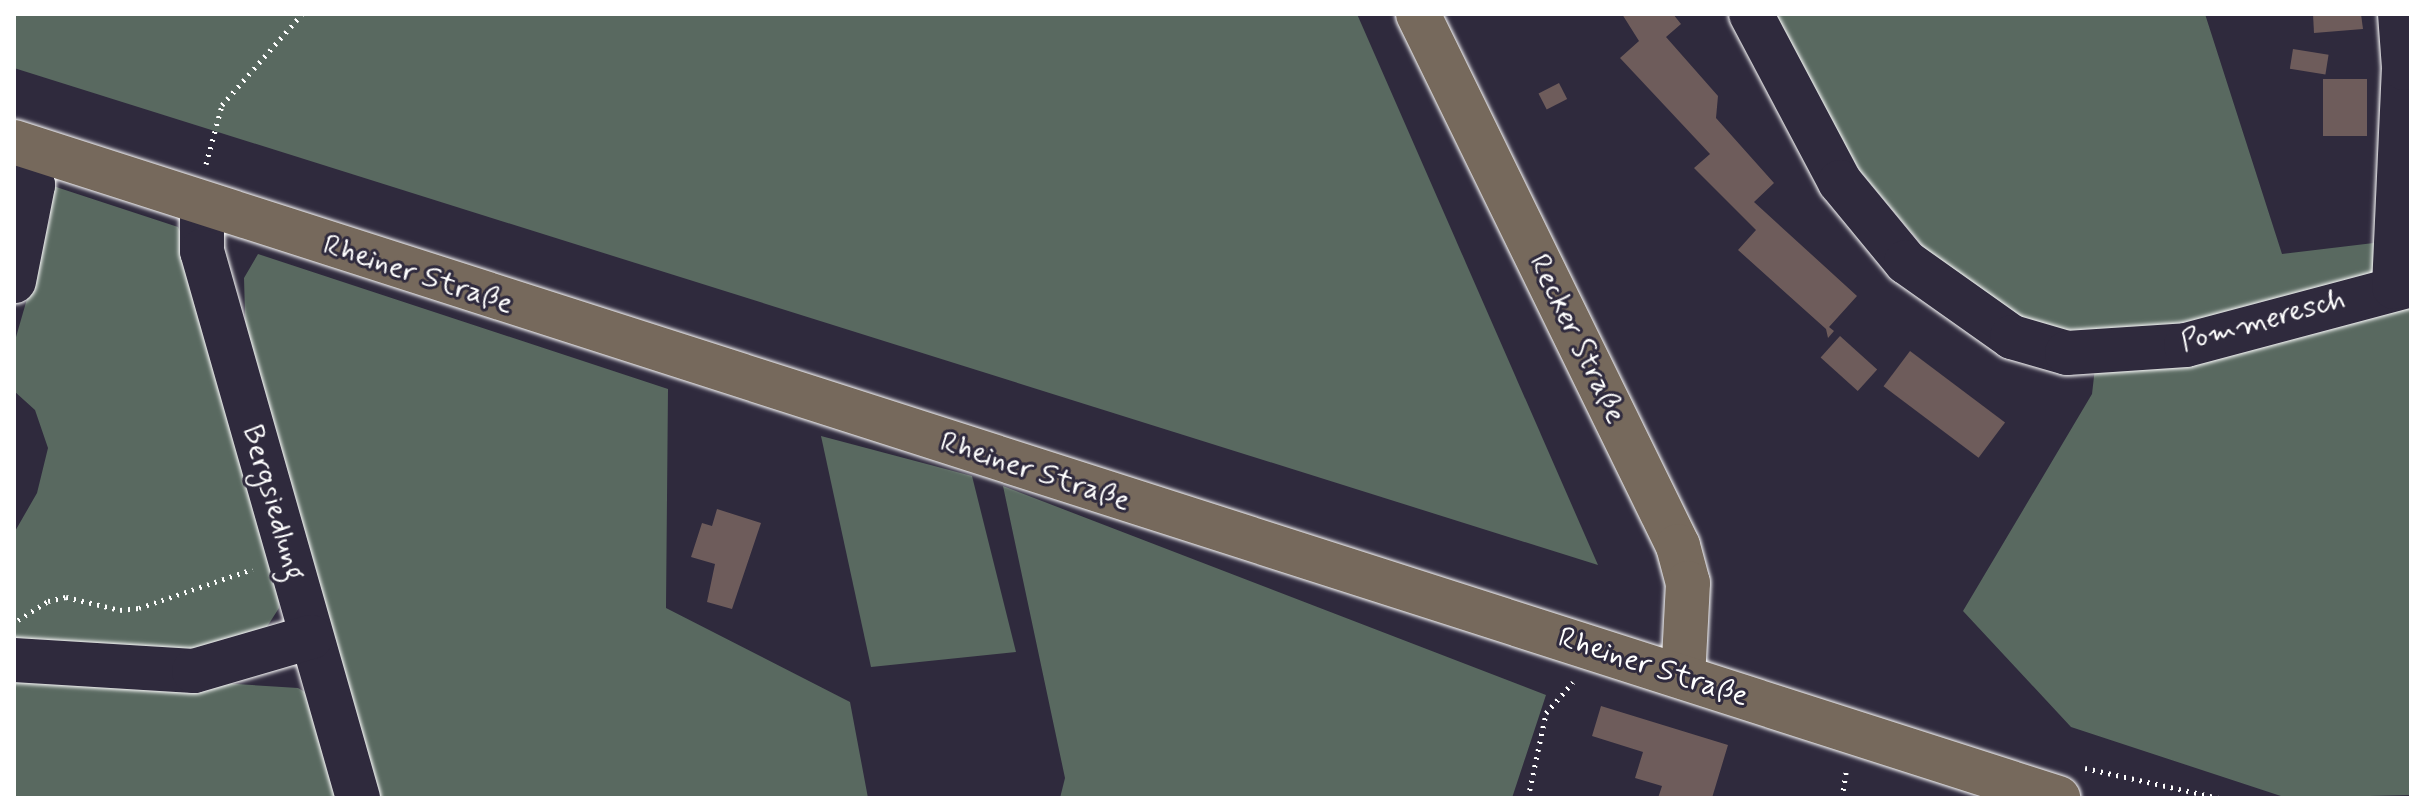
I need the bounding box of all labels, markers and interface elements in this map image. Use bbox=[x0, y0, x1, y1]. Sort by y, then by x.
street label: Rheiner Straße bbox=[321, 228, 515, 322]
street label: Recker Straße bbox=[1521, 249, 1633, 429]
street label: Pommeresch bbox=[2177, 282, 2349, 360]
street label: Bergsiedlung bbox=[234, 421, 312, 585]
street label: Rheiner Straße bbox=[938, 425, 1132, 519]
street label: Rheiner Straße bbox=[1556, 621, 1750, 715]

